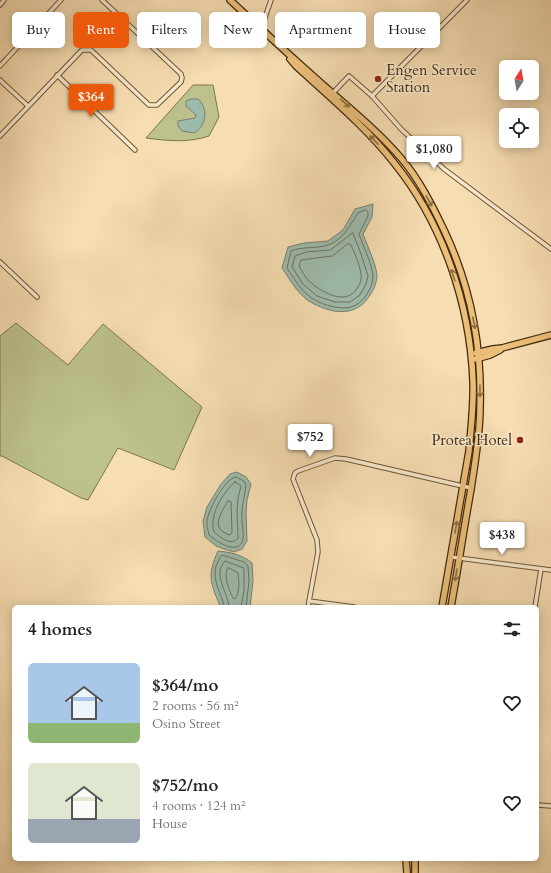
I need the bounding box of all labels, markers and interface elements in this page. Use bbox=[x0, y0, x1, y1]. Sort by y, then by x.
chip: Buy bbox=[12, 12, 65, 48]
chip: Rent bbox=[73, 12, 129, 48]
chip: Filters bbox=[137, 12, 201, 48]
chip: New bbox=[209, 12, 267, 48]
chip: Apartment bbox=[275, 12, 366, 48]
chip: House bbox=[374, 12, 440, 48]
place label: Engen Service Station bbox=[386, 60, 477, 97]
north arrow bbox=[499, 60, 539, 100]
map controls bbox=[499, 60, 539, 148]
marker: Engen Service Station bbox=[373, 74, 383, 84]
pin: $364 bbox=[67, 84, 115, 118]
text: $364 bbox=[78, 88, 104, 106]
one-way arrow bbox=[340, 99, 351, 108]
button: locate bbox=[499, 108, 539, 148]
one-way arrow bbox=[369, 135, 379, 145]
pin: $1,080 bbox=[401, 136, 467, 170]
text: $1,080 bbox=[415, 140, 453, 158]
one-way arrow bbox=[426, 195, 434, 207]
one-way arrow bbox=[449, 269, 456, 282]
one-way arrow bbox=[470, 316, 478, 329]
one-way arrow bbox=[477, 384, 484, 397]
pin: $752 bbox=[286, 424, 334, 458]
text: $752 bbox=[297, 428, 323, 446]
place label: Protea Hotel bbox=[431, 430, 512, 450]
marker: Protea Hotel bbox=[515, 435, 525, 445]
one-way arrow bbox=[452, 521, 460, 534]
pin: $438 bbox=[478, 522, 526, 556]
text: $438 bbox=[489, 526, 515, 544]
one-way arrow bbox=[452, 568, 460, 581]
text: 4 homes bbox=[28, 618, 92, 641]
icon: filters bbox=[501, 618, 523, 640]
text: $364/mo bbox=[152, 674, 218, 697]
icon: home bbox=[60, 679, 108, 727]
icon: heart bbox=[501, 692, 523, 714]
text: 2 rooms · 56 m² bbox=[152, 697, 239, 715]
text: Osino Street bbox=[152, 715, 220, 733]
text: $752/mo bbox=[152, 774, 218, 797]
icon: home bbox=[60, 779, 108, 827]
icon: heart bbox=[501, 792, 523, 814]
text: 4 rooms · 124 m² bbox=[152, 797, 245, 815]
text: House bbox=[152, 815, 187, 833]

